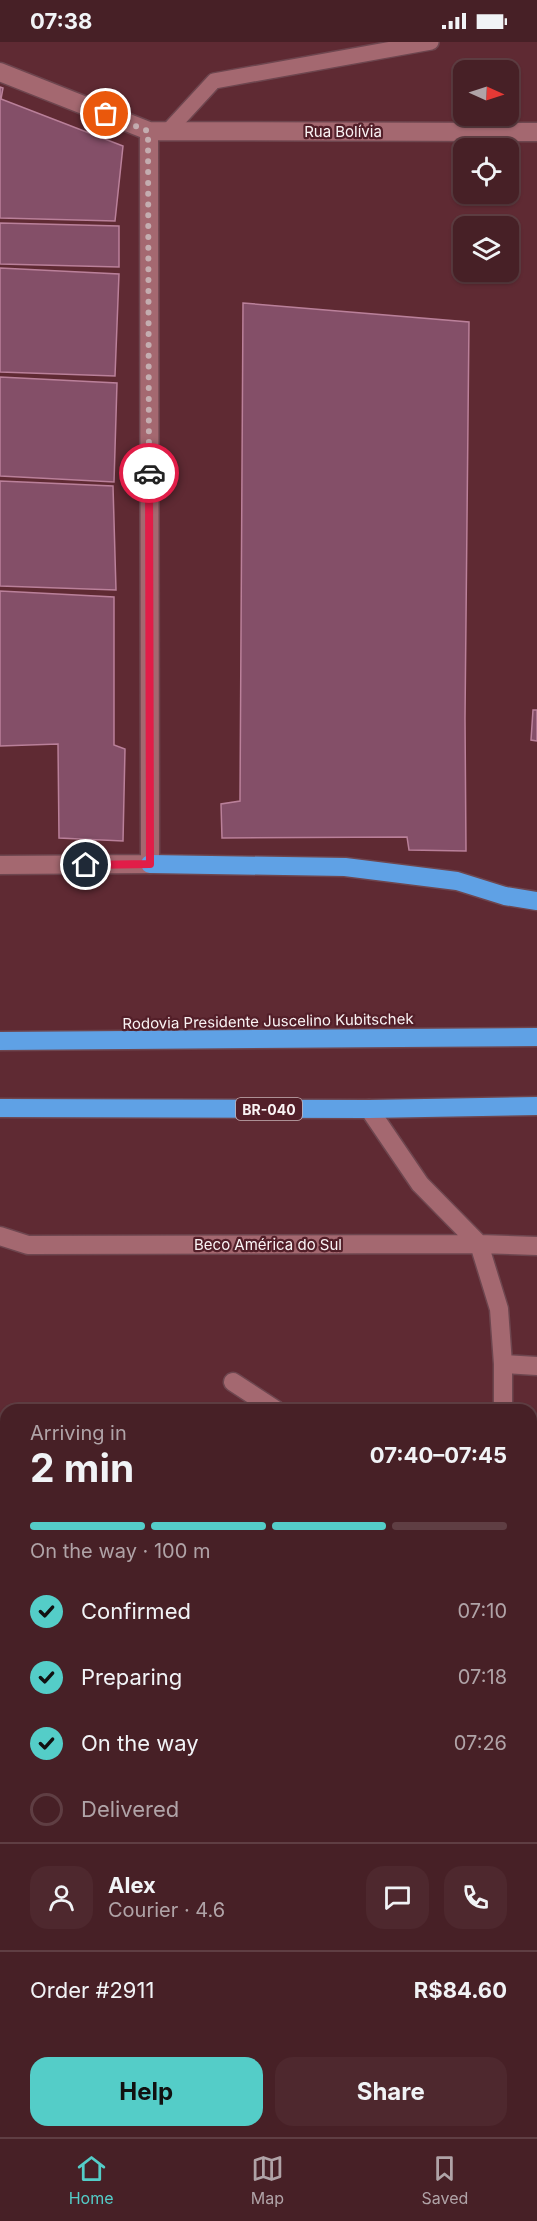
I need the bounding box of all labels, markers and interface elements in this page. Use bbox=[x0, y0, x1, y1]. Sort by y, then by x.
text: 07:38 bbox=[30, 8, 92, 34]
north arrow bbox=[453, 60, 519, 126]
map controls bbox=[453, 60, 519, 282]
pin bbox=[80, 88, 131, 139]
icon: bag bbox=[89, 97, 122, 130]
street label: Rua Bolívia bbox=[304, 122, 382, 141]
button: locate bbox=[453, 138, 519, 204]
button: layers bbox=[453, 216, 519, 282]
courier bbox=[119, 443, 179, 503]
icon: car bbox=[133, 457, 166, 490]
pin bbox=[60, 839, 111, 890]
icon: home bbox=[69, 848, 102, 881]
street label: Rodovia Presidente Juscelino Kubitschek bbox=[122, 1009, 414, 1033]
road number: BR-040 bbox=[236, 1098, 302, 1120]
street label: Beco América do Sul bbox=[194, 1235, 342, 1254]
text: Arriving in bbox=[30, 1421, 127, 1445]
text: 07:40–07:45 bbox=[370, 1442, 507, 1468]
text: 2 min bbox=[30, 1444, 134, 1491]
text: On the way · 100 m bbox=[30, 1539, 210, 1563]
icon: check bbox=[30, 1595, 63, 1628]
text: Confirmed bbox=[81, 1598, 191, 1624]
text: 07:10 bbox=[458, 1599, 507, 1623]
icon: check bbox=[30, 1661, 63, 1694]
text: Preparing bbox=[81, 1664, 182, 1690]
text: 07:18 bbox=[458, 1665, 507, 1689]
icon: check bbox=[30, 1727, 63, 1760]
text: On the way bbox=[81, 1730, 199, 1756]
text: 07:26 bbox=[454, 1731, 507, 1755]
text: Delivered bbox=[81, 1796, 179, 1822]
button: person bbox=[30, 1866, 93, 1929]
button: chat bbox=[366, 1866, 429, 1929]
button: phone bbox=[444, 1866, 507, 1929]
text: Alex bbox=[108, 1872, 156, 1898]
text: Courier · 4.6 bbox=[108, 1898, 225, 1922]
text: Order #2911 bbox=[30, 1977, 154, 2003]
text: R$84.60 bbox=[414, 1977, 507, 2003]
button: Help bbox=[30, 2057, 263, 2126]
button: Share bbox=[275, 2057, 507, 2126]
tab: Home bbox=[69, 2152, 114, 2208]
tab: Map bbox=[251, 2152, 284, 2208]
tab: Saved bbox=[421, 2152, 468, 2208]

